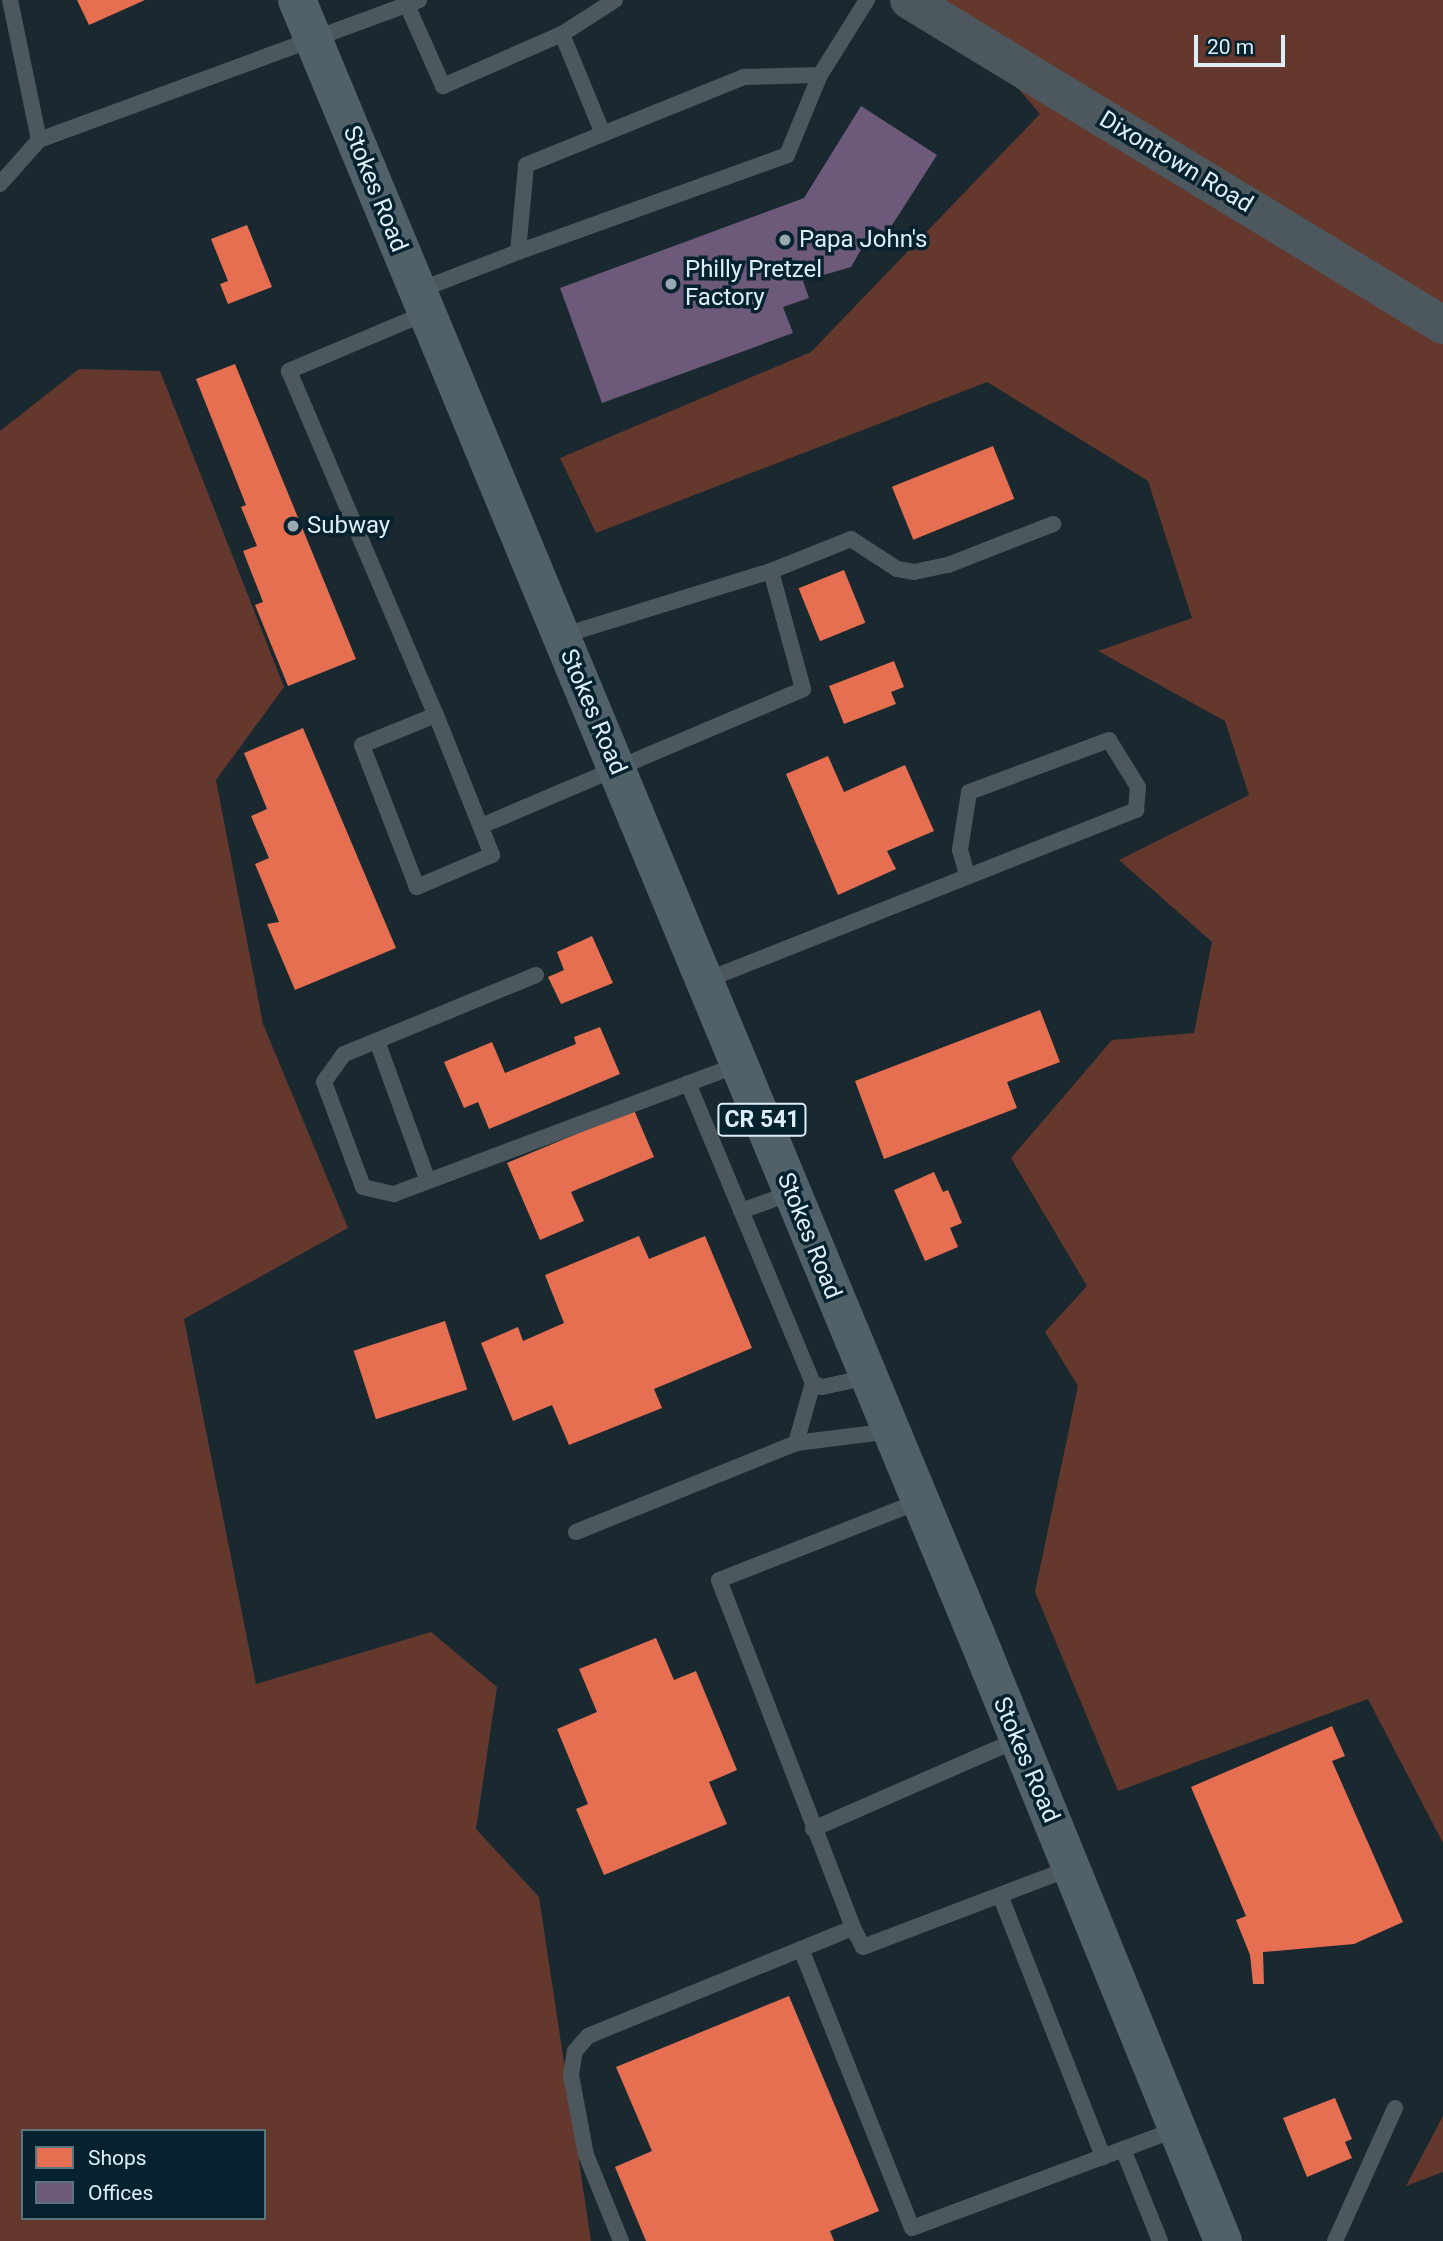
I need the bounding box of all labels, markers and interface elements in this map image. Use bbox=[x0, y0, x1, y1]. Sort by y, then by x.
scale bar bbox=[1198, 21, 1289, 65]
text: 20 m bbox=[1207, 35, 1254, 59]
street label: Dixontown Road bbox=[1094, 105, 1258, 219]
street label: Stokes Road bbox=[337, 122, 413, 256]
place label: Papa John's bbox=[799, 226, 927, 254]
marker: Papa John's bbox=[777, 232, 793, 248]
place label: Philly Pretzel Factory bbox=[685, 256, 822, 312]
marker: Philly Pretzel Factory bbox=[663, 276, 679, 292]
place label: Subway bbox=[307, 512, 390, 540]
marker: Subway bbox=[285, 518, 301, 534]
street label: Stokes Road bbox=[554, 645, 632, 779]
road number: CR 541 bbox=[716, 1100, 808, 1140]
street label: Stokes Road bbox=[771, 1169, 847, 1303]
street label: Stokes Road bbox=[987, 1693, 1065, 1827]
legend bbox=[21, 2129, 266, 2220]
text: Shops bbox=[88, 2146, 147, 2170]
text: Offices bbox=[88, 2181, 153, 2205]

